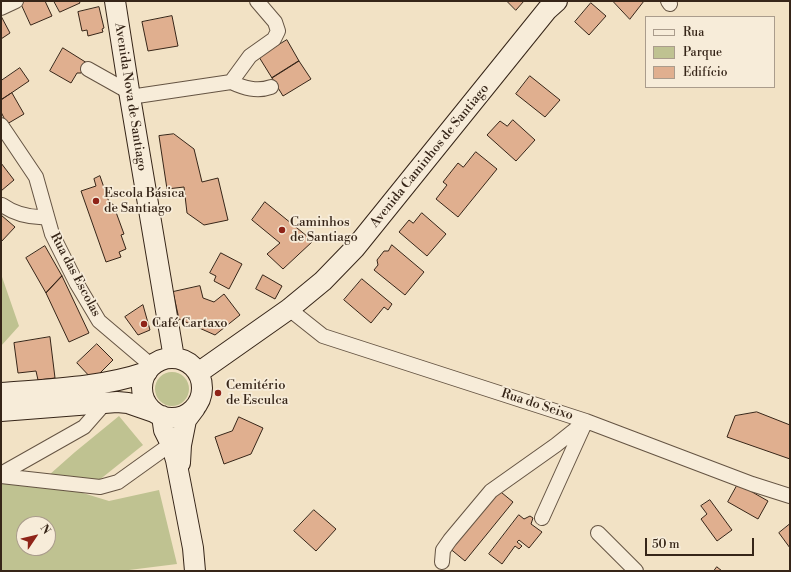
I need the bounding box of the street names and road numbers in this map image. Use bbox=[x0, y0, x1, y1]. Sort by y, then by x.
street label: Avenida Nova de Santiago bbox=[111, 22, 149, 172]
street label: Avenida Caminhos de Santiago bbox=[367, 81, 493, 231]
street label: Rua das Escolas bbox=[46, 230, 104, 320]
street label: Rua do Seixo bbox=[499, 386, 575, 424]

